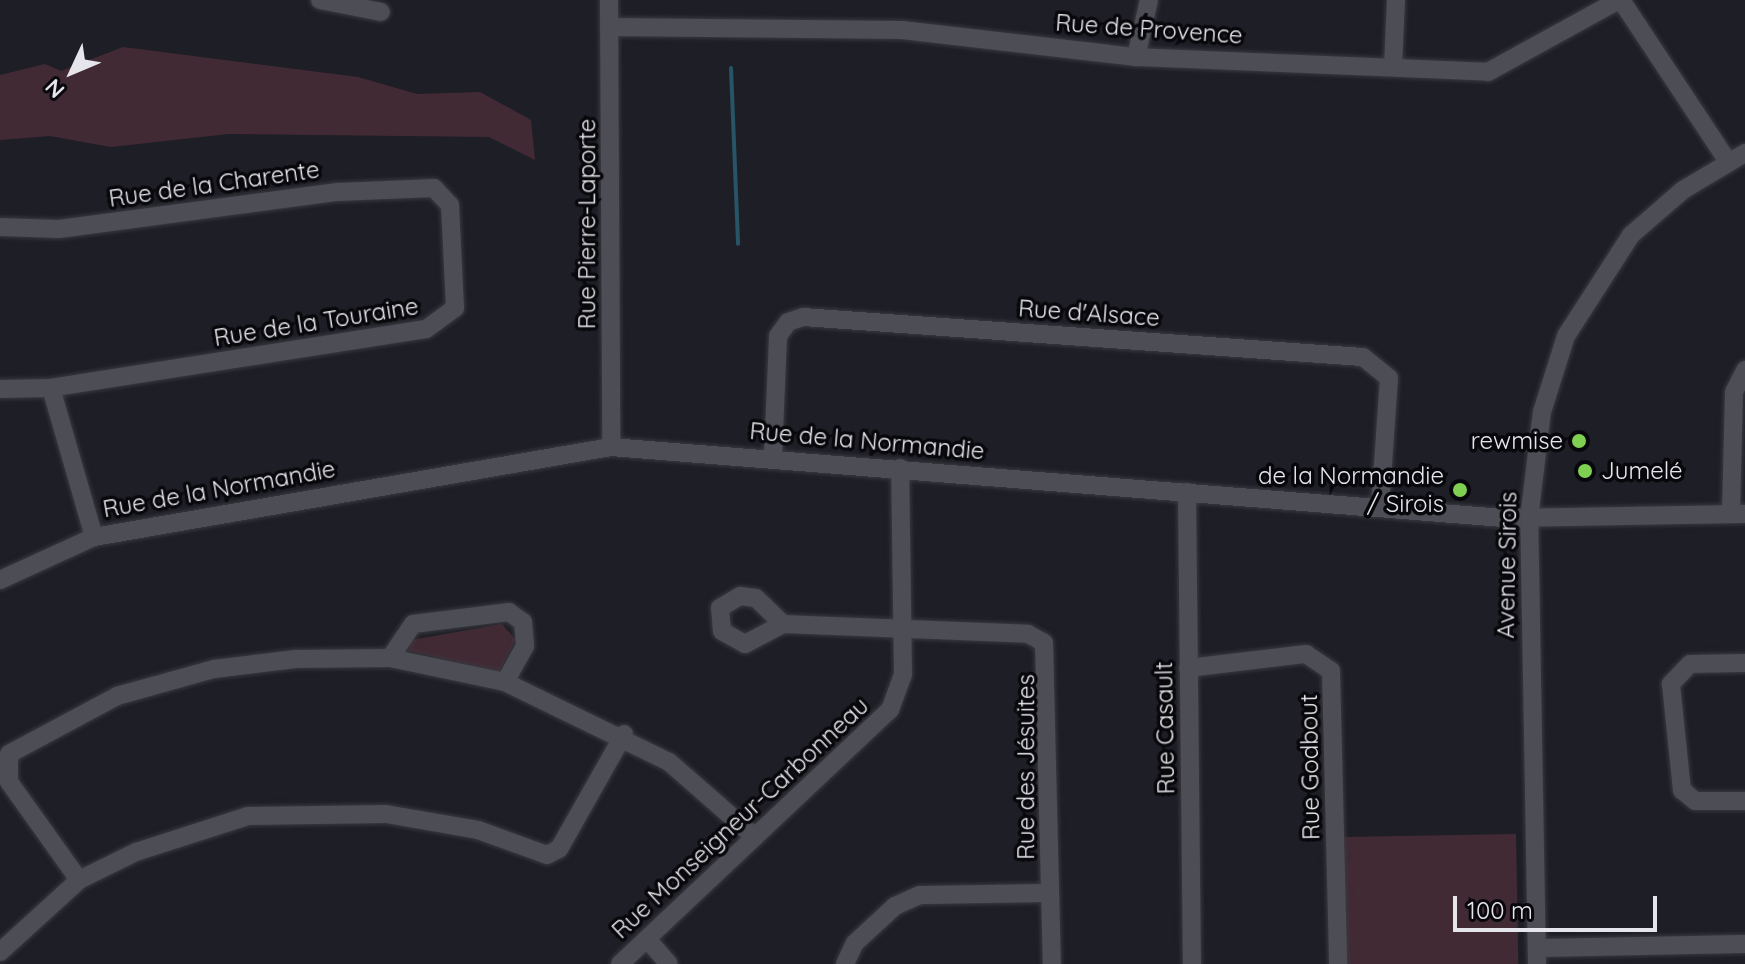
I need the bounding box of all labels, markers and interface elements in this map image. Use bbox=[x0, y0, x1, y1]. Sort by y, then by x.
street label: Rue de Provence bbox=[1054, 8, 1244, 50]
north arrow bbox=[32, 32, 112, 112]
text: N bbox=[39, 73, 70, 104]
street label: Rue Pierre-Laporte bbox=[573, 119, 601, 329]
street label: Rue de la Charente bbox=[107, 155, 321, 213]
street label: Rue de la Touraine bbox=[212, 292, 420, 352]
street label: Rue d'Alsace bbox=[1017, 294, 1161, 332]
street label: Rue de la Normandie bbox=[748, 416, 986, 466]
place label: rewmise bbox=[1471, 427, 1563, 455]
marker: rewmise bbox=[1570, 432, 1588, 450]
street label: Rue de la Normandie bbox=[100, 454, 338, 524]
place label: Jumelé bbox=[1601, 457, 1683, 485]
place label: de la Normandie / Sirois bbox=[1258, 462, 1444, 518]
marker: Jumelé bbox=[1576, 462, 1594, 480]
marker: de la Normandie / Sirois bbox=[1451, 481, 1469, 499]
street label: Avenue Sirois bbox=[1491, 491, 1523, 639]
street label: Rue Casault bbox=[1149, 661, 1181, 795]
street label: Rue des Jésuites bbox=[1012, 674, 1040, 860]
street label: Rue Monseigneur-Carbonneau bbox=[606, 691, 874, 945]
street label: Rue Godbout bbox=[1294, 694, 1326, 840]
scale bar bbox=[1457, 880, 1661, 930]
text: 100 m bbox=[1467, 895, 1533, 925]

